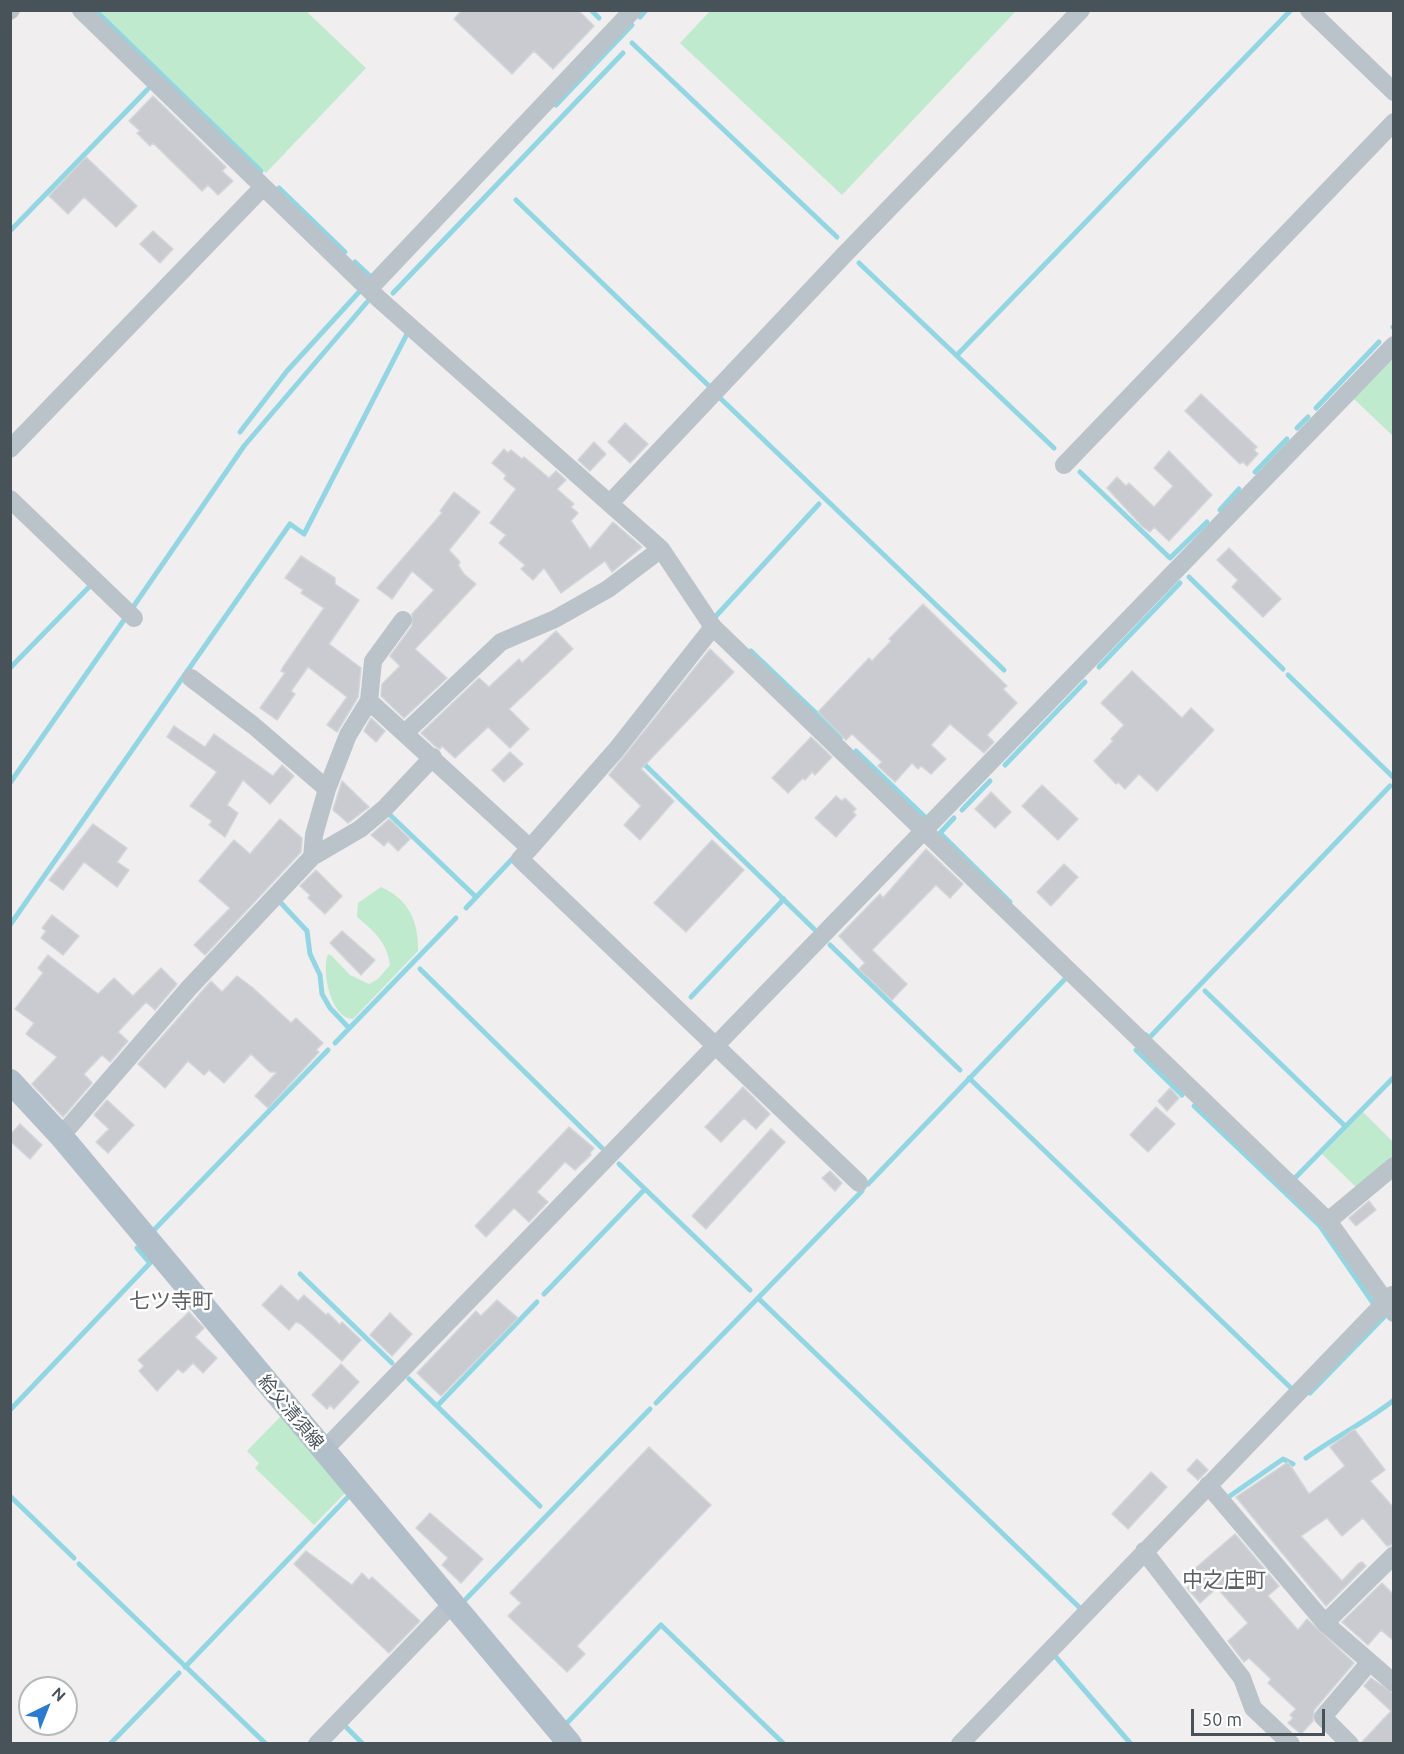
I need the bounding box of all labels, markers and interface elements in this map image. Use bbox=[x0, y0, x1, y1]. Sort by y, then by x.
district label: 七ツ寺町 bbox=[129, 1288, 213, 1314]
street label: 給父清須線 bbox=[254, 1371, 328, 1453]
district label: 中之庄町 bbox=[1182, 1567, 1266, 1593]
north arrow bbox=[18, 1676, 78, 1736]
text: N bbox=[48, 1684, 69, 1705]
scale bar bbox=[1194, 1697, 1328, 1735]
text: 50 m bbox=[1202, 1709, 1242, 1729]

